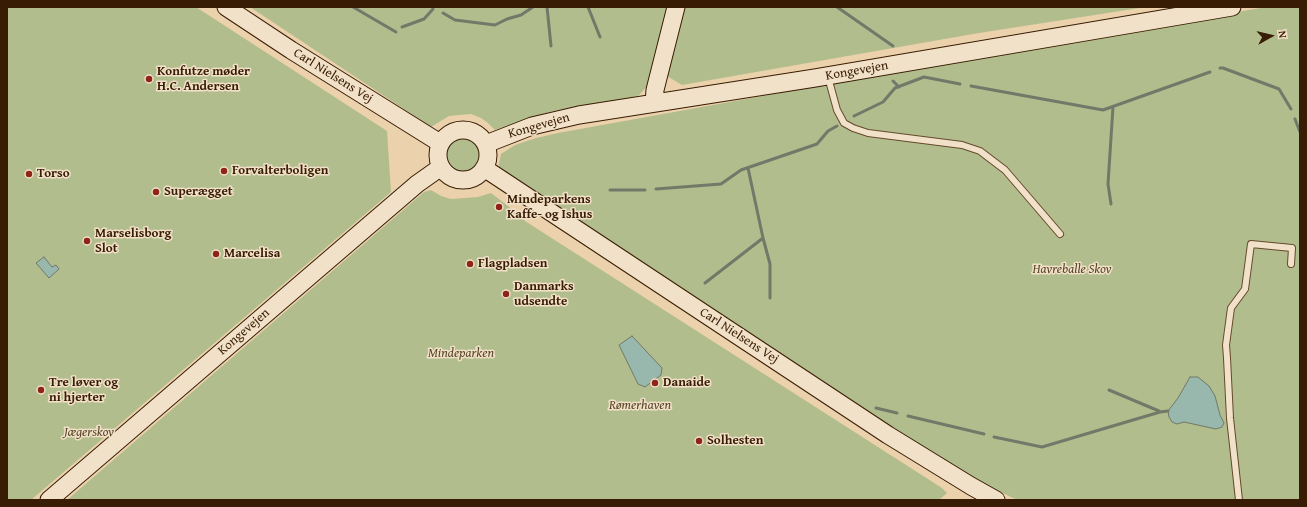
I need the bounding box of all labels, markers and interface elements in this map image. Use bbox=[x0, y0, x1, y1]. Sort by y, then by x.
north arrow bbox=[1251, 16, 1291, 56]
text: N bbox=[1274, 30, 1291, 39]
street label: Carl Nielsens Vej bbox=[290, 45, 376, 107]
street label: Kongevejen bbox=[824, 58, 890, 84]
place label: Konfutze møder H.C. Andersen bbox=[157, 64, 250, 95]
marker: Konfutze møder H.C. Andersen bbox=[144, 74, 154, 84]
street label: Kongevejen bbox=[506, 110, 572, 142]
place label: Forvalterboligen bbox=[232, 163, 328, 179]
place label: Torso bbox=[37, 166, 70, 182]
marker: Forvalterboligen bbox=[219, 166, 229, 176]
marker: Torso bbox=[24, 169, 34, 179]
place label: Superægget bbox=[164, 184, 233, 200]
marker: Superægget bbox=[151, 187, 161, 197]
place label: Mindeparkens Kaffe- og Ishus bbox=[507, 192, 592, 223]
marker: Mindeparkens Kaffe- og Ishus bbox=[494, 202, 504, 212]
place label: Marselisborg Slot bbox=[95, 226, 171, 257]
marker: Marselisborg Slot bbox=[82, 236, 92, 246]
place label: Marcelisa bbox=[224, 246, 280, 262]
marker: Marcelisa bbox=[211, 249, 221, 259]
place label: Flagpladsen bbox=[478, 256, 547, 272]
marker: Flagpladsen bbox=[465, 259, 475, 269]
park label: Havreballe Skov bbox=[1033, 262, 1111, 278]
place label: Danmarks udsendte bbox=[514, 279, 574, 310]
marker: Danmarks udsendte bbox=[501, 289, 511, 299]
street label: Kongevejen bbox=[215, 305, 273, 359]
street label: Carl Nielsens Vej bbox=[697, 305, 781, 367]
park label: Mindeparken bbox=[428, 346, 494, 362]
place label: Tre løver og ni hjerter bbox=[49, 375, 118, 406]
place label: Danaide bbox=[663, 375, 710, 391]
marker: Danaide bbox=[650, 378, 660, 388]
marker: Tre løver og ni hjerter bbox=[36, 385, 46, 395]
park label: Rømerhaven bbox=[609, 398, 671, 414]
park label: Jægerskov bbox=[64, 425, 114, 441]
place label: Solhesten bbox=[707, 433, 763, 449]
marker: Solhesten bbox=[694, 436, 704, 446]

